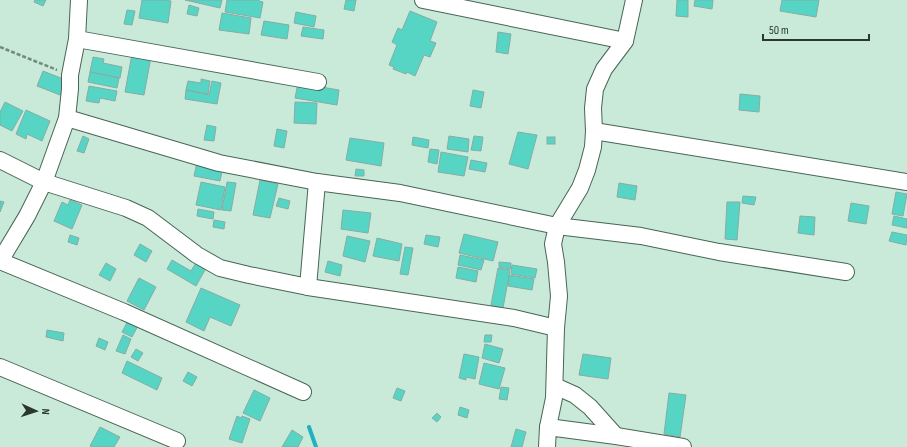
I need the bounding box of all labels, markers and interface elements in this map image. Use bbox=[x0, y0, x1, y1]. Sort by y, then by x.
scale bar bbox=[763, 16, 869, 42]
text: 50 m bbox=[769, 23, 789, 38]
north arrow bbox=[16, 391, 56, 431]
text: N bbox=[39, 408, 52, 415]

